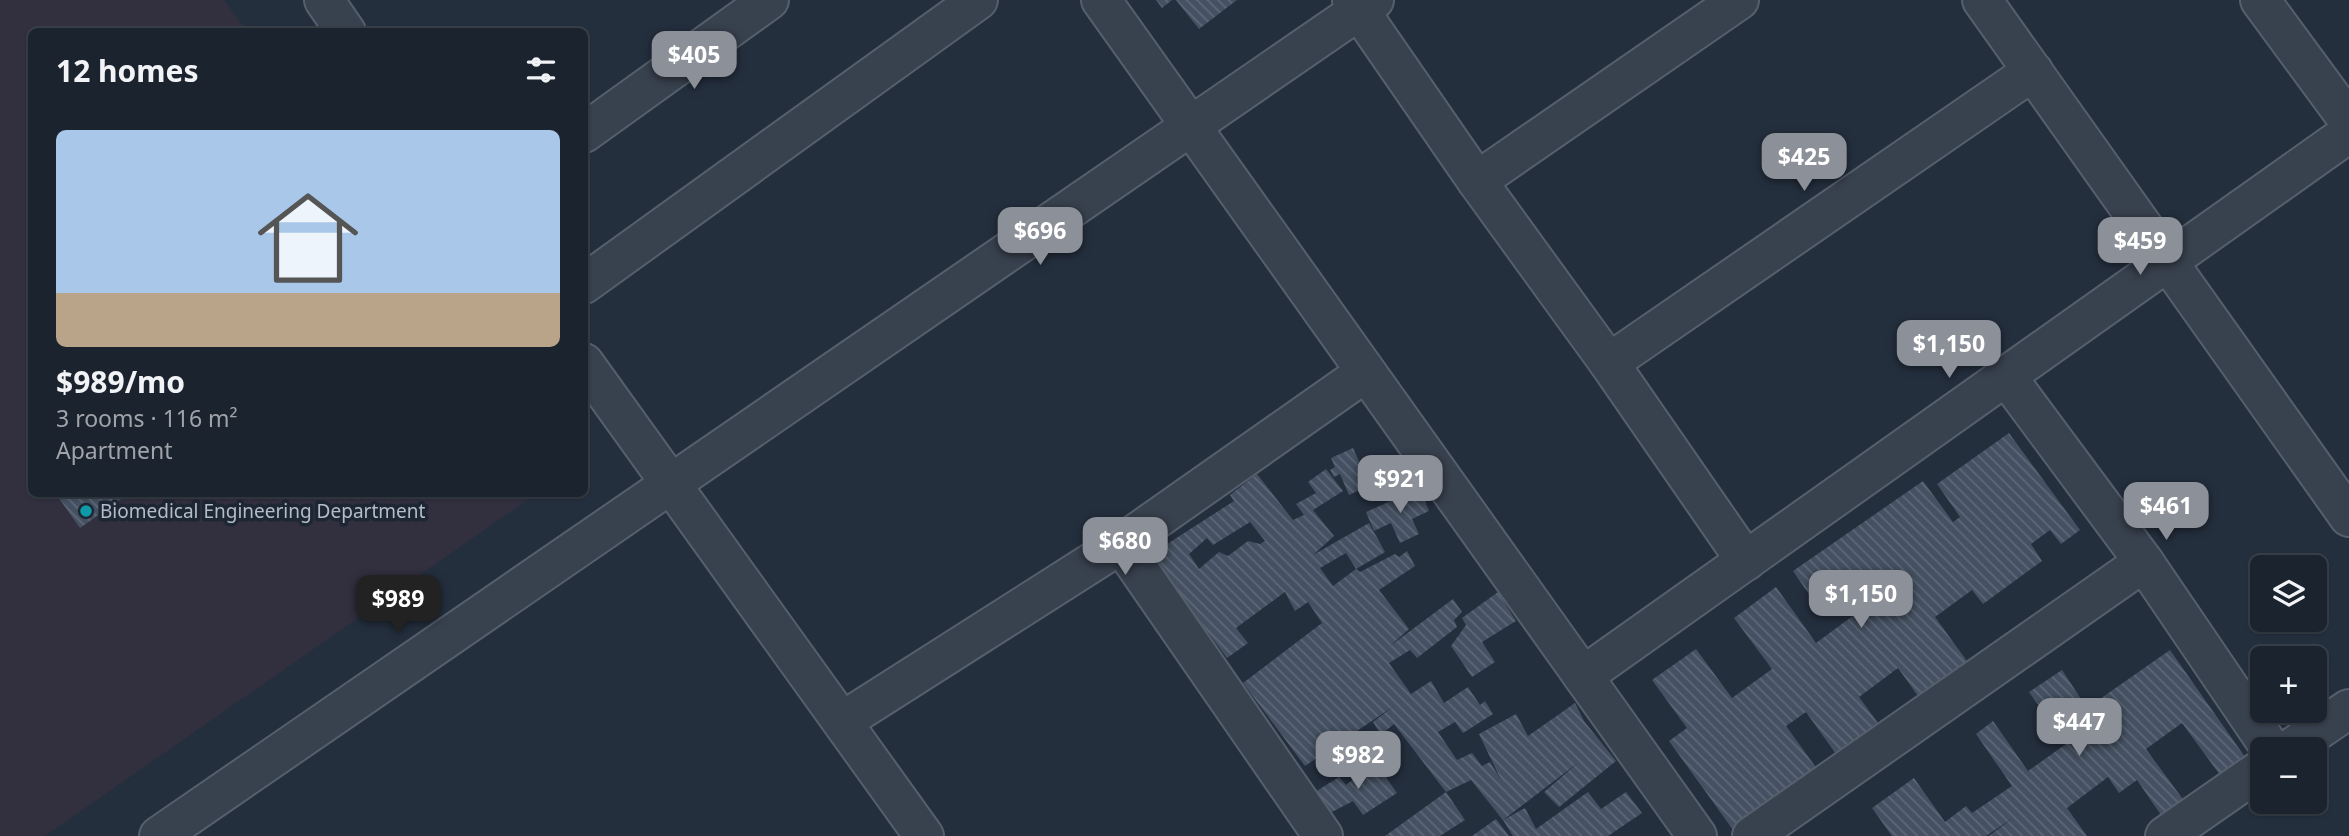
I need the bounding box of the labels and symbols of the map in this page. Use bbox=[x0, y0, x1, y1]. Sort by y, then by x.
pin: $405 bbox=[653, 32, 735, 91]
pin: $425 bbox=[1763, 134, 1845, 193]
pin: $696 bbox=[999, 208, 1081, 267]
pin: $459 bbox=[2099, 218, 2181, 277]
pin: $1,150 bbox=[1892, 320, 2006, 380]
pin: $921 bbox=[1359, 456, 1441, 515]
pin: $461 bbox=[2125, 482, 2207, 542]
place label: Biomedical Engineering Department bbox=[100, 498, 425, 524]
marker: Biomedical Engineering Department bbox=[78, 503, 94, 519]
pin: $680 bbox=[1084, 518, 1166, 577]
pin: $1,150 bbox=[1804, 570, 1918, 630]
pin: $989 bbox=[357, 576, 439, 635]
pin: $447 bbox=[2038, 698, 2120, 758]
pin: $982 bbox=[1317, 732, 1399, 791]

